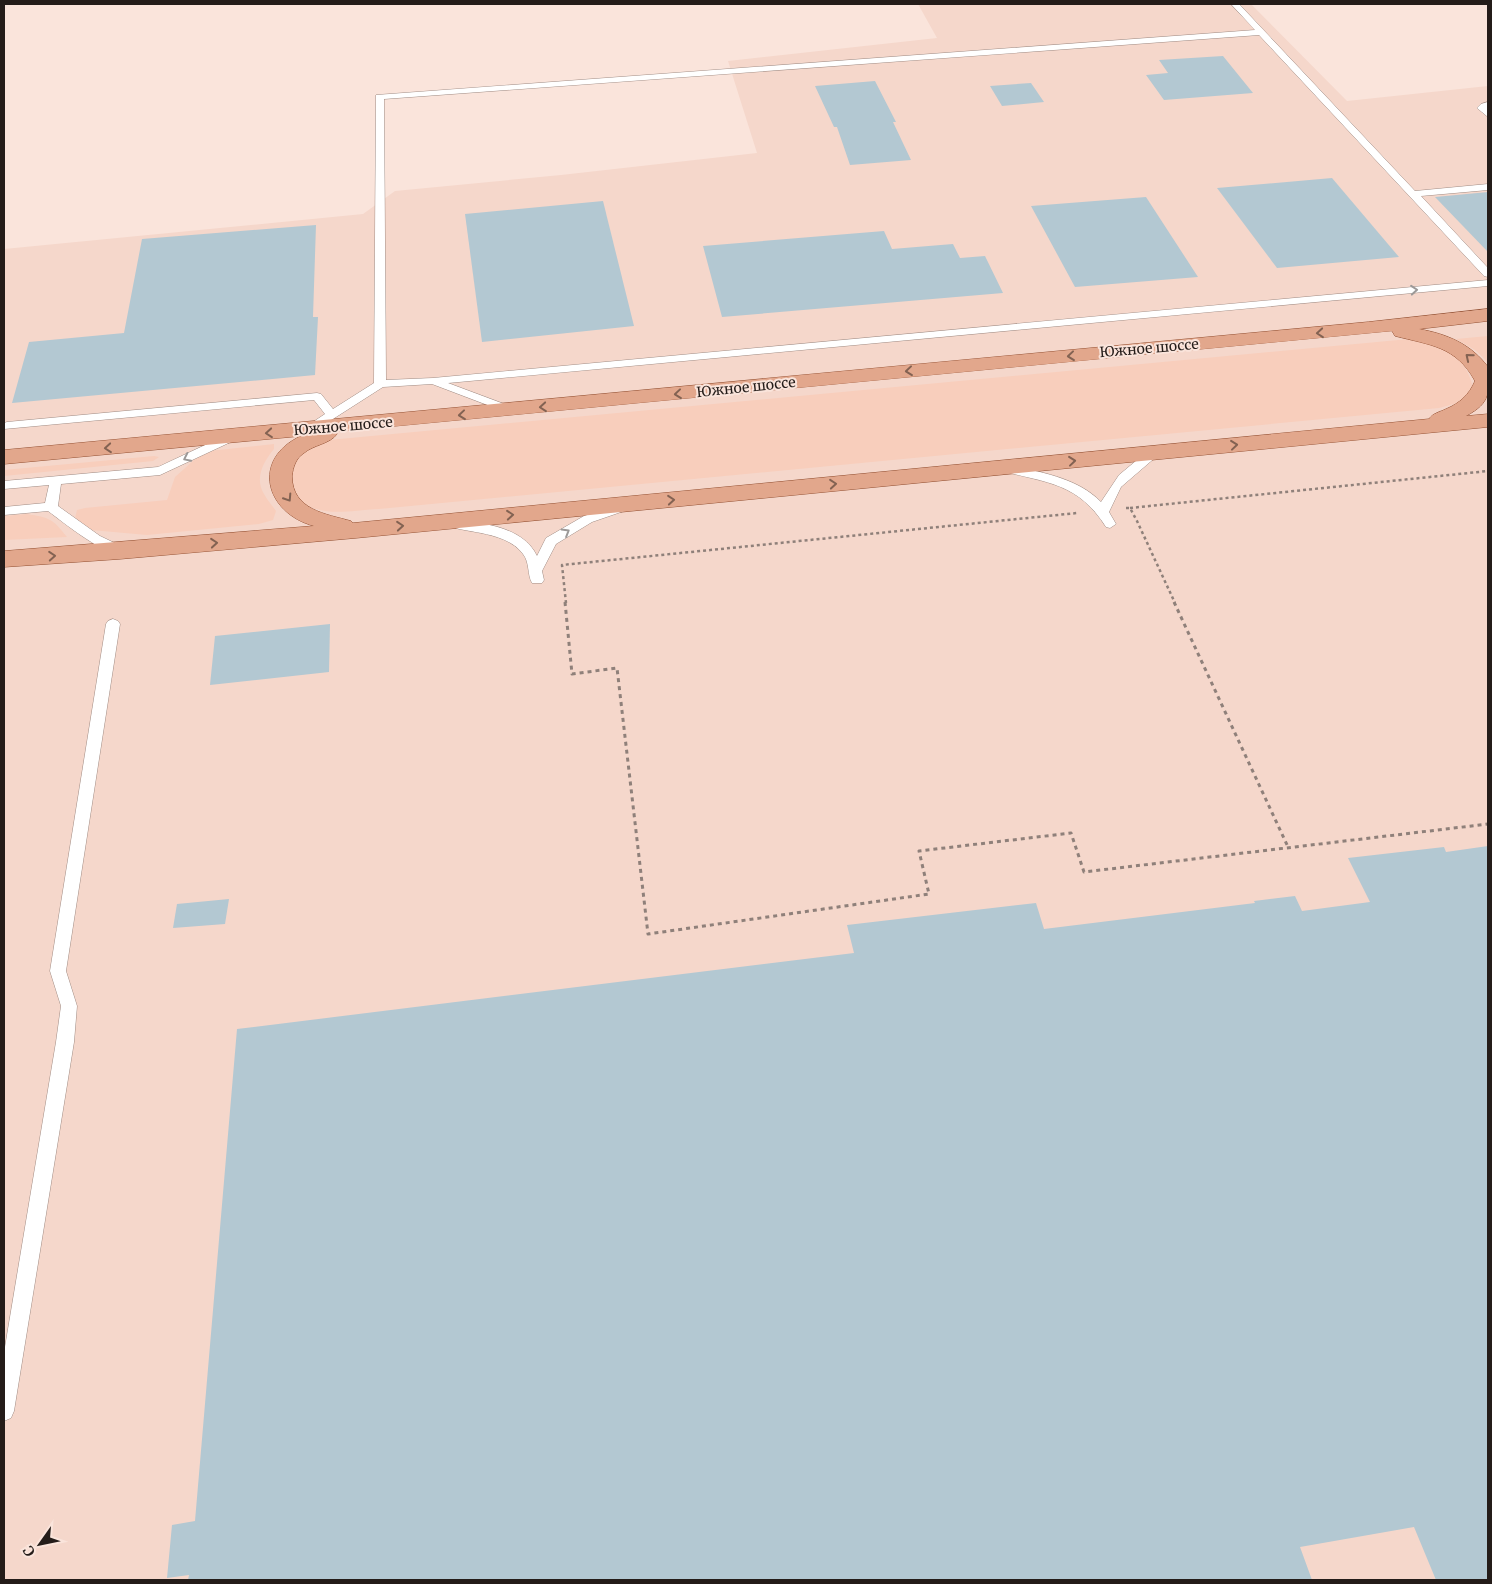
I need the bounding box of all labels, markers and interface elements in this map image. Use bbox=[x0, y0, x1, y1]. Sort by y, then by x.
one-way arrow bbox=[1410, 285, 1418, 296]
one-way arrow bbox=[1315, 327, 1323, 338]
street label: Южное шоссе bbox=[1099, 335, 1199, 361]
one-way arrow bbox=[1066, 350, 1074, 361]
one-way arrow bbox=[1465, 354, 1474, 363]
one-way arrow bbox=[905, 365, 913, 376]
street label: Южное шоссе bbox=[696, 373, 796, 401]
one-way arrow bbox=[673, 388, 681, 399]
one-way arrow bbox=[539, 401, 547, 412]
one-way arrow bbox=[458, 409, 466, 420]
street label: Южное шоссе bbox=[293, 413, 393, 439]
one-way arrow bbox=[265, 427, 273, 438]
one-way arrow bbox=[1230, 440, 1238, 451]
one-way arrow bbox=[103, 442, 111, 453]
one-way arrow bbox=[183, 452, 192, 462]
one-way arrow bbox=[1069, 456, 1077, 467]
one-way arrow bbox=[829, 479, 837, 490]
one-way arrow bbox=[282, 493, 291, 502]
one-way arrow bbox=[668, 495, 676, 506]
one-way arrow bbox=[506, 510, 514, 521]
one-way arrow bbox=[396, 521, 404, 532]
one-way arrow bbox=[560, 528, 569, 538]
one-way arrow bbox=[211, 537, 219, 548]
one-way arrow bbox=[49, 550, 57, 561]
north arrow bbox=[15, 1519, 65, 1569]
text: С bbox=[19, 1542, 39, 1560]

